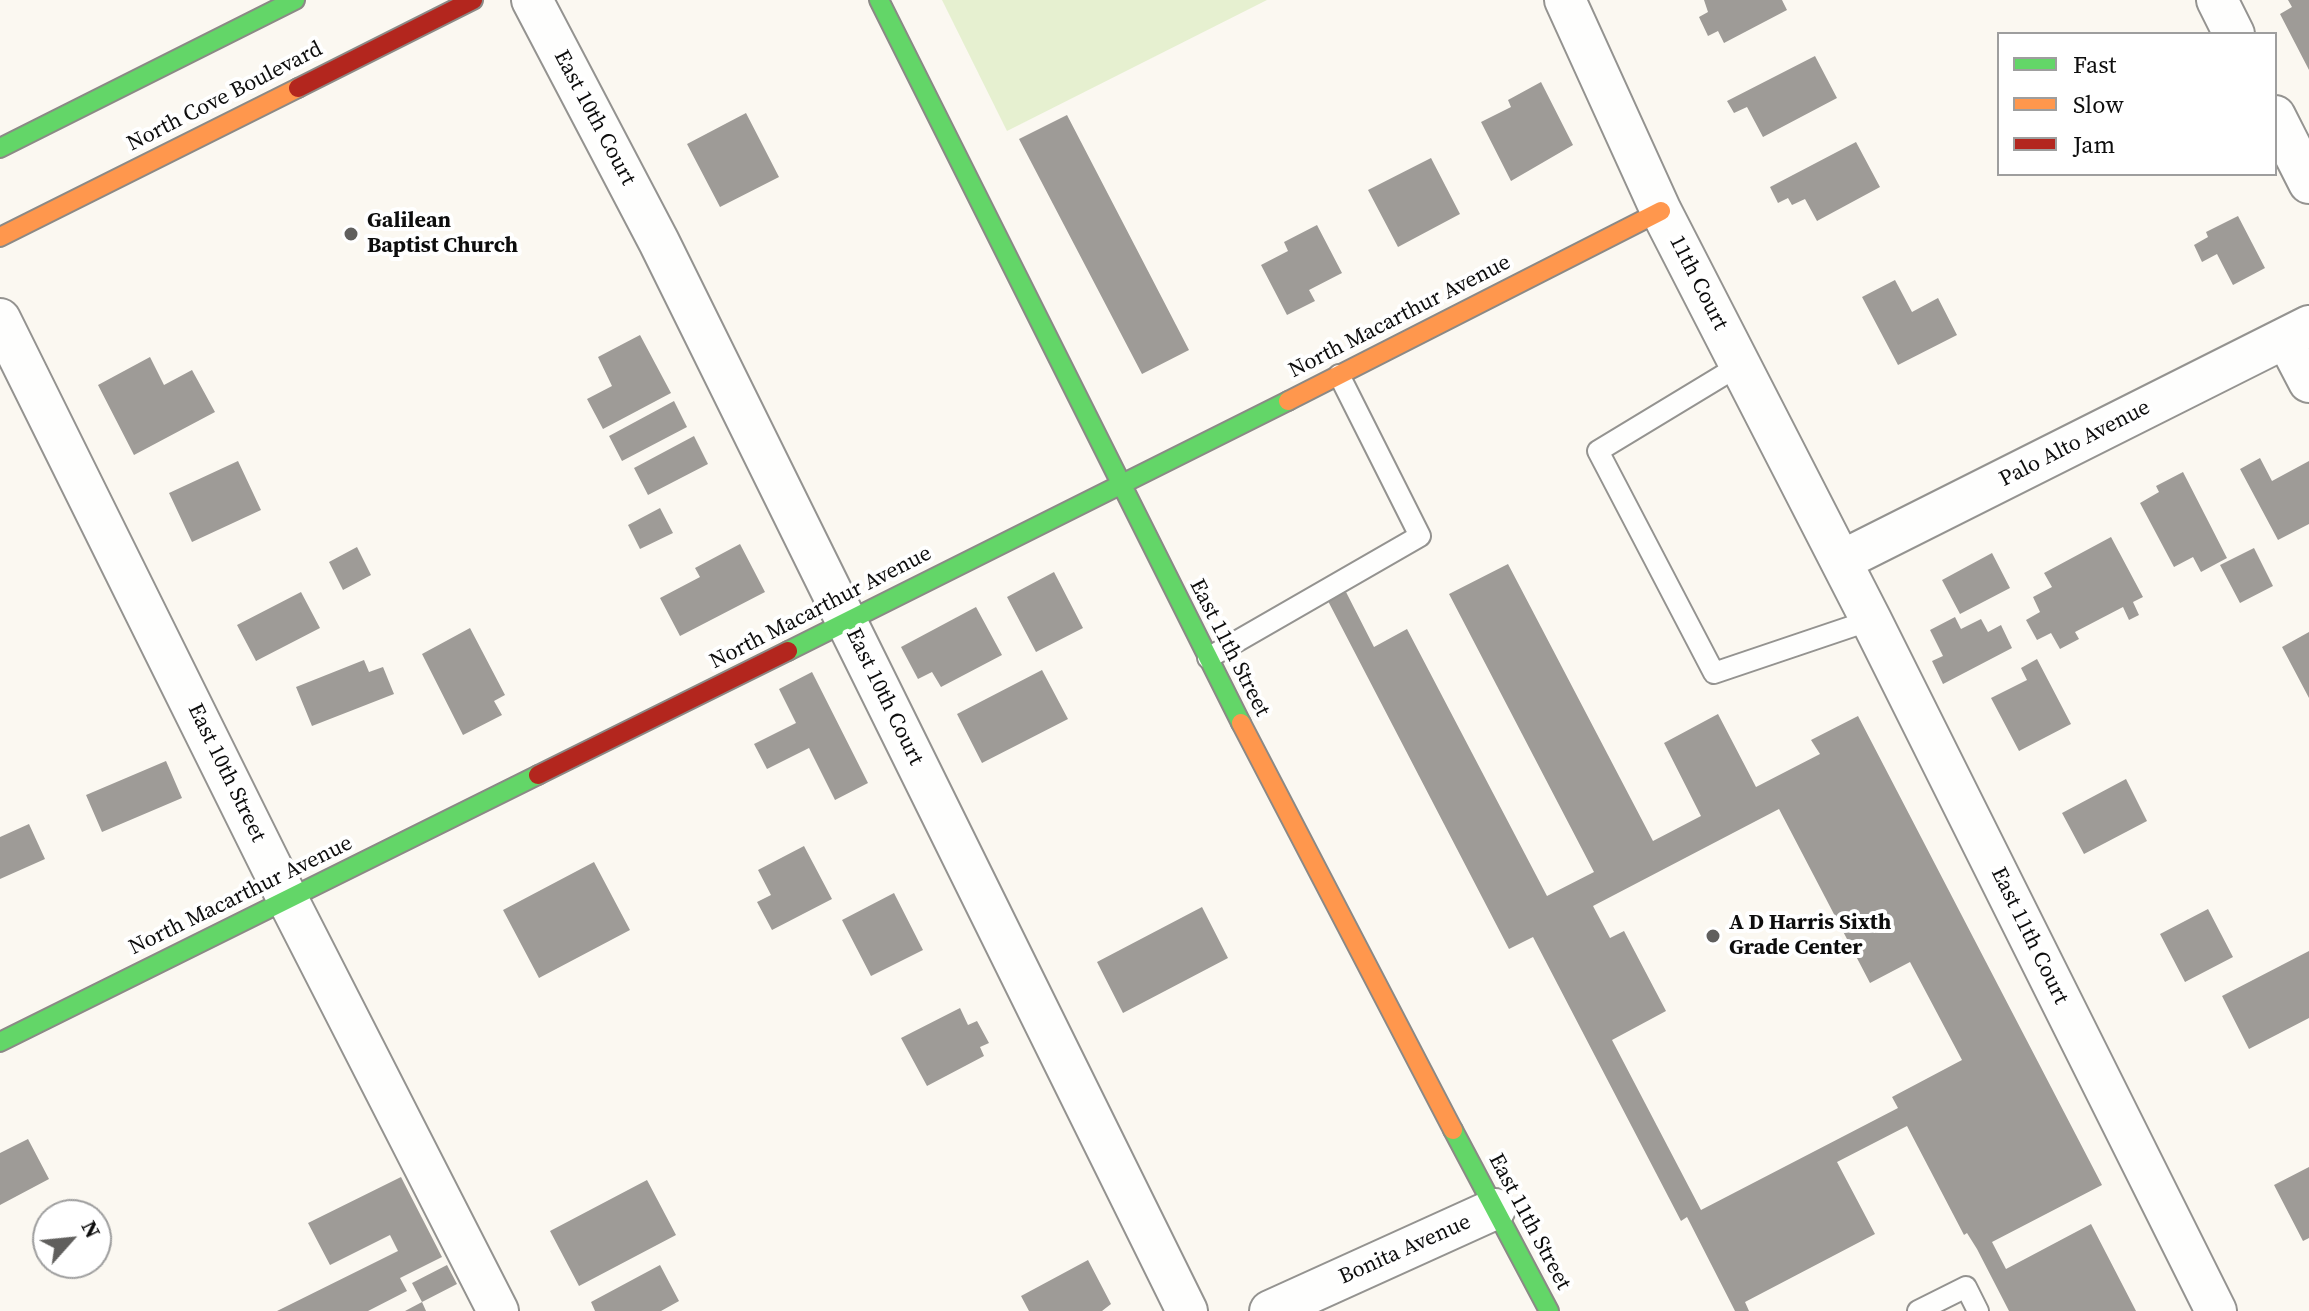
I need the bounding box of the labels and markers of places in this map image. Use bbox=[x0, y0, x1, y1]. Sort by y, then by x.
place label: Galilean Baptist Church bbox=[367, 208, 518, 260]
marker: Galilean Baptist Church bbox=[342, 225, 360, 243]
place label: A D Harris Sixth Grade Center bbox=[1729, 910, 1891, 962]
marker: A D Harris Sixth Grade Center bbox=[1704, 927, 1722, 945]

